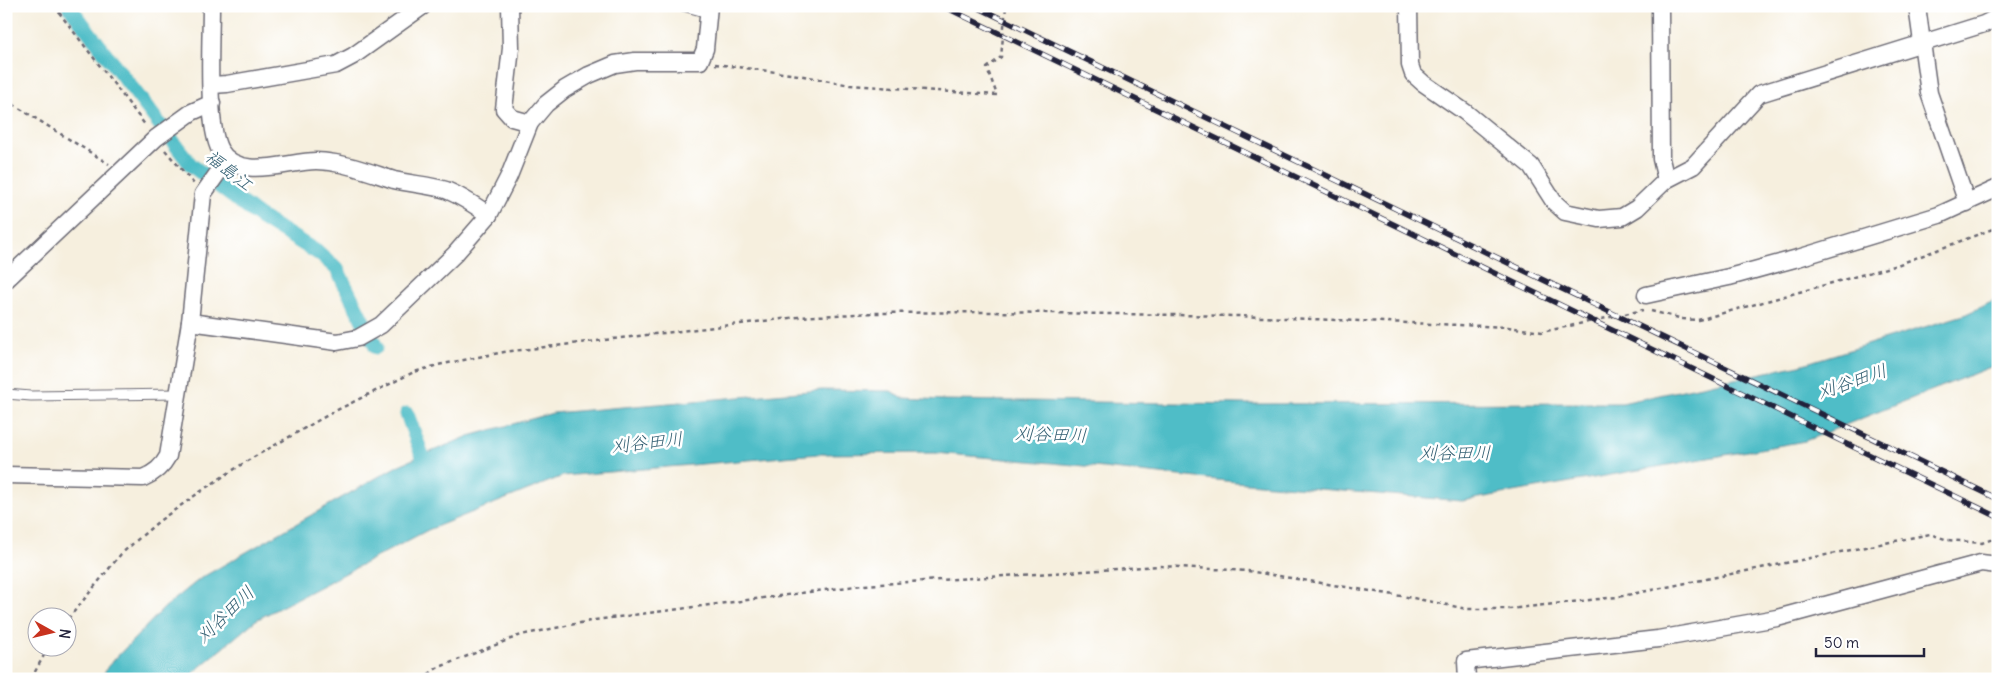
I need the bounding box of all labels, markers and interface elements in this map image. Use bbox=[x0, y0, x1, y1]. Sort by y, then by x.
water label: 福島江 bbox=[201, 144, 258, 196]
water label: 刈谷田川 bbox=[1814, 358, 1890, 404]
water label: 刈谷田川 bbox=[1015, 421, 1087, 447]
water label: 刈谷田川 bbox=[610, 427, 684, 457]
water label: 刈谷田川 bbox=[1419, 441, 1491, 464]
water label: 刈谷田川 bbox=[191, 581, 259, 647]
north arrow bbox=[28, 608, 78, 658]
scale bar bbox=[1816, 625, 1924, 657]
text: N bbox=[55, 628, 74, 640]
text: 50 m bbox=[1824, 633, 1859, 652]

